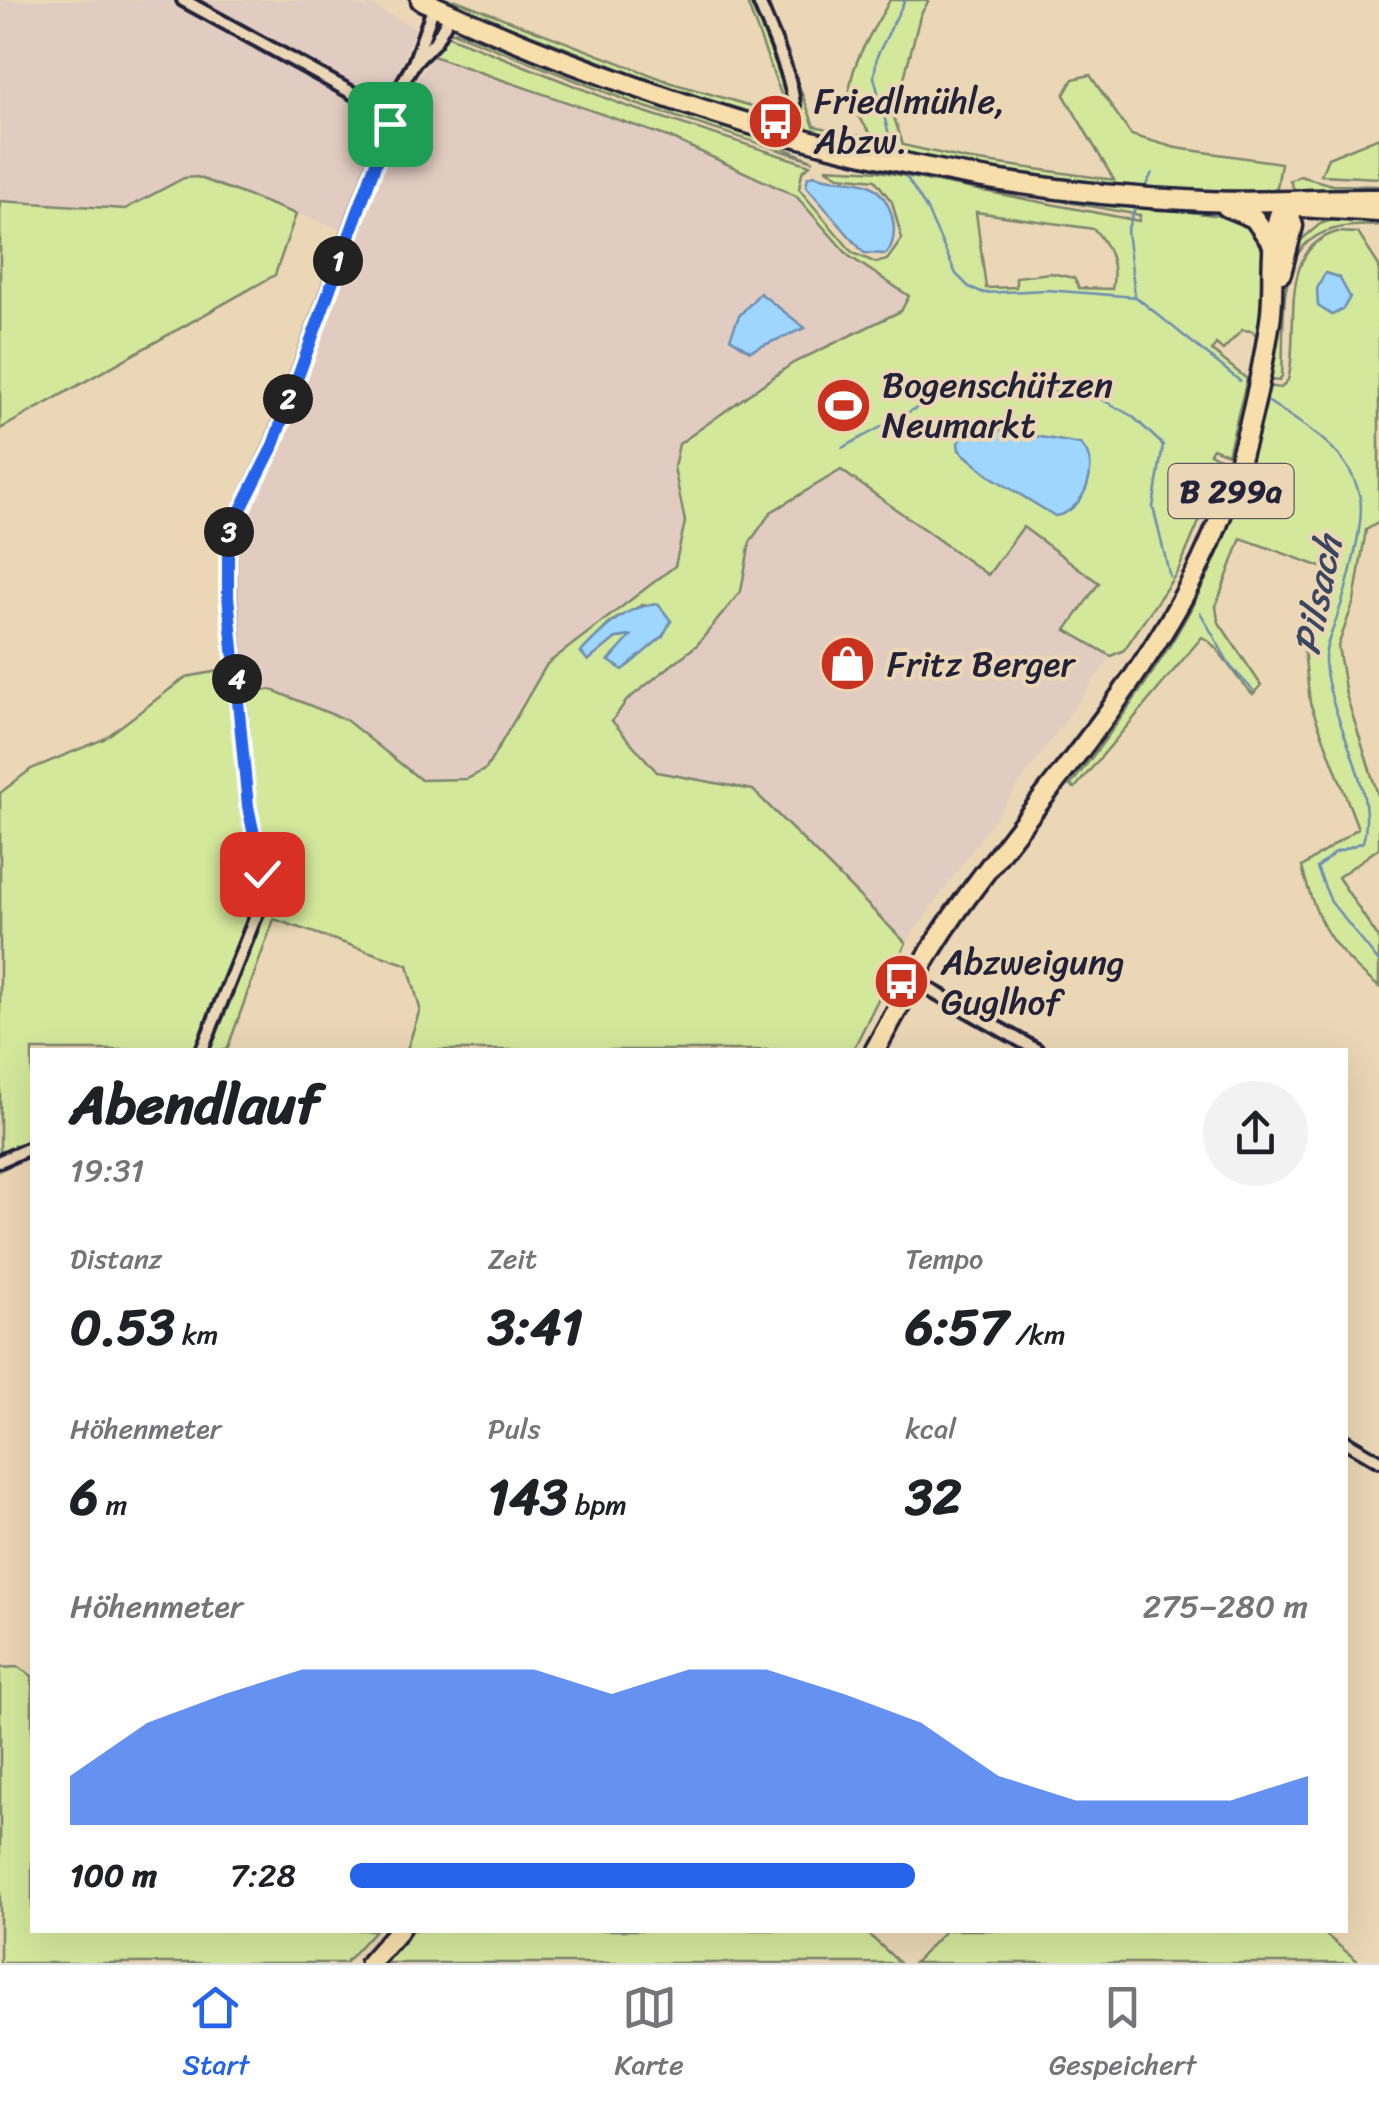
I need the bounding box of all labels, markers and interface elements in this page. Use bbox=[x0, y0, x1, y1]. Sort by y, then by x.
place label: Friedlmühle, Abzw. bbox=[813, 70, 1005, 172]
pin bbox=[348, 82, 433, 167]
bus stop icon: Friedlmühle, Abzw. bbox=[745, 91, 805, 151]
icon: arrive bbox=[363, 97, 418, 152]
pin: 1 bbox=[313, 236, 363, 286]
text: 1 bbox=[332, 236, 344, 285]
place label: Bogenschützen Neumarkt bbox=[882, 354, 1113, 456]
pin: 2 bbox=[263, 374, 313, 424]
text: 2 bbox=[280, 374, 296, 423]
sports icon: Bogenschützen Neumarkt bbox=[813, 375, 873, 435]
road number: B 299a bbox=[1168, 464, 1294, 518]
pin: 3 bbox=[204, 507, 254, 557]
text: 3 bbox=[221, 507, 237, 556]
water label: Pilsach bbox=[1274, 527, 1363, 660]
place label: Fritz Berger bbox=[887, 633, 1076, 695]
shop icon: Fritz Berger bbox=[818, 634, 878, 694]
pin: 4 bbox=[212, 654, 262, 704]
text: 4 bbox=[228, 654, 246, 703]
pin bbox=[220, 832, 305, 917]
icon: check bbox=[235, 847, 290, 902]
place label: Abzweigung Guglhof bbox=[940, 931, 1125, 1033]
bus stop icon: Abzweigung Guglhof bbox=[872, 952, 932, 1012]
text: Abendlauf bbox=[70, 1056, 320, 1153]
button: share bbox=[1203, 1081, 1308, 1186]
text: 19:31 bbox=[70, 1142, 144, 1199]
text: Distanz bbox=[70, 1234, 162, 1283]
text: Zeit bbox=[488, 1234, 537, 1283]
text: Tempo bbox=[905, 1234, 983, 1283]
text: 0.53 bbox=[70, 1283, 175, 1372]
text: 3:41 bbox=[488, 1283, 583, 1372]
text: 6:57 bbox=[905, 1283, 1008, 1372]
text: km bbox=[175, 1310, 218, 1359]
text: /km bbox=[1008, 1310, 1065, 1359]
text: Höhenmeter bbox=[70, 1404, 221, 1453]
text: Puls bbox=[488, 1404, 541, 1453]
text: kcal bbox=[905, 1404, 956, 1453]
text: 6 bbox=[70, 1453, 98, 1542]
text: 143 bbox=[488, 1453, 568, 1542]
text: 32 bbox=[905, 1453, 962, 1542]
text: m bbox=[98, 1480, 127, 1529]
text: bpm bbox=[568, 1480, 627, 1529]
text: Höhenmeter bbox=[70, 1578, 243, 1635]
text: 275–280 m bbox=[1143, 1578, 1308, 1635]
text: 100 m bbox=[70, 1847, 157, 1904]
text: 7:28 bbox=[230, 1847, 296, 1904]
tab: Start bbox=[183, 1980, 249, 2089]
tab: Karte bbox=[614, 1980, 684, 2089]
tab: Gespeichert bbox=[1049, 1980, 1196, 2089]

